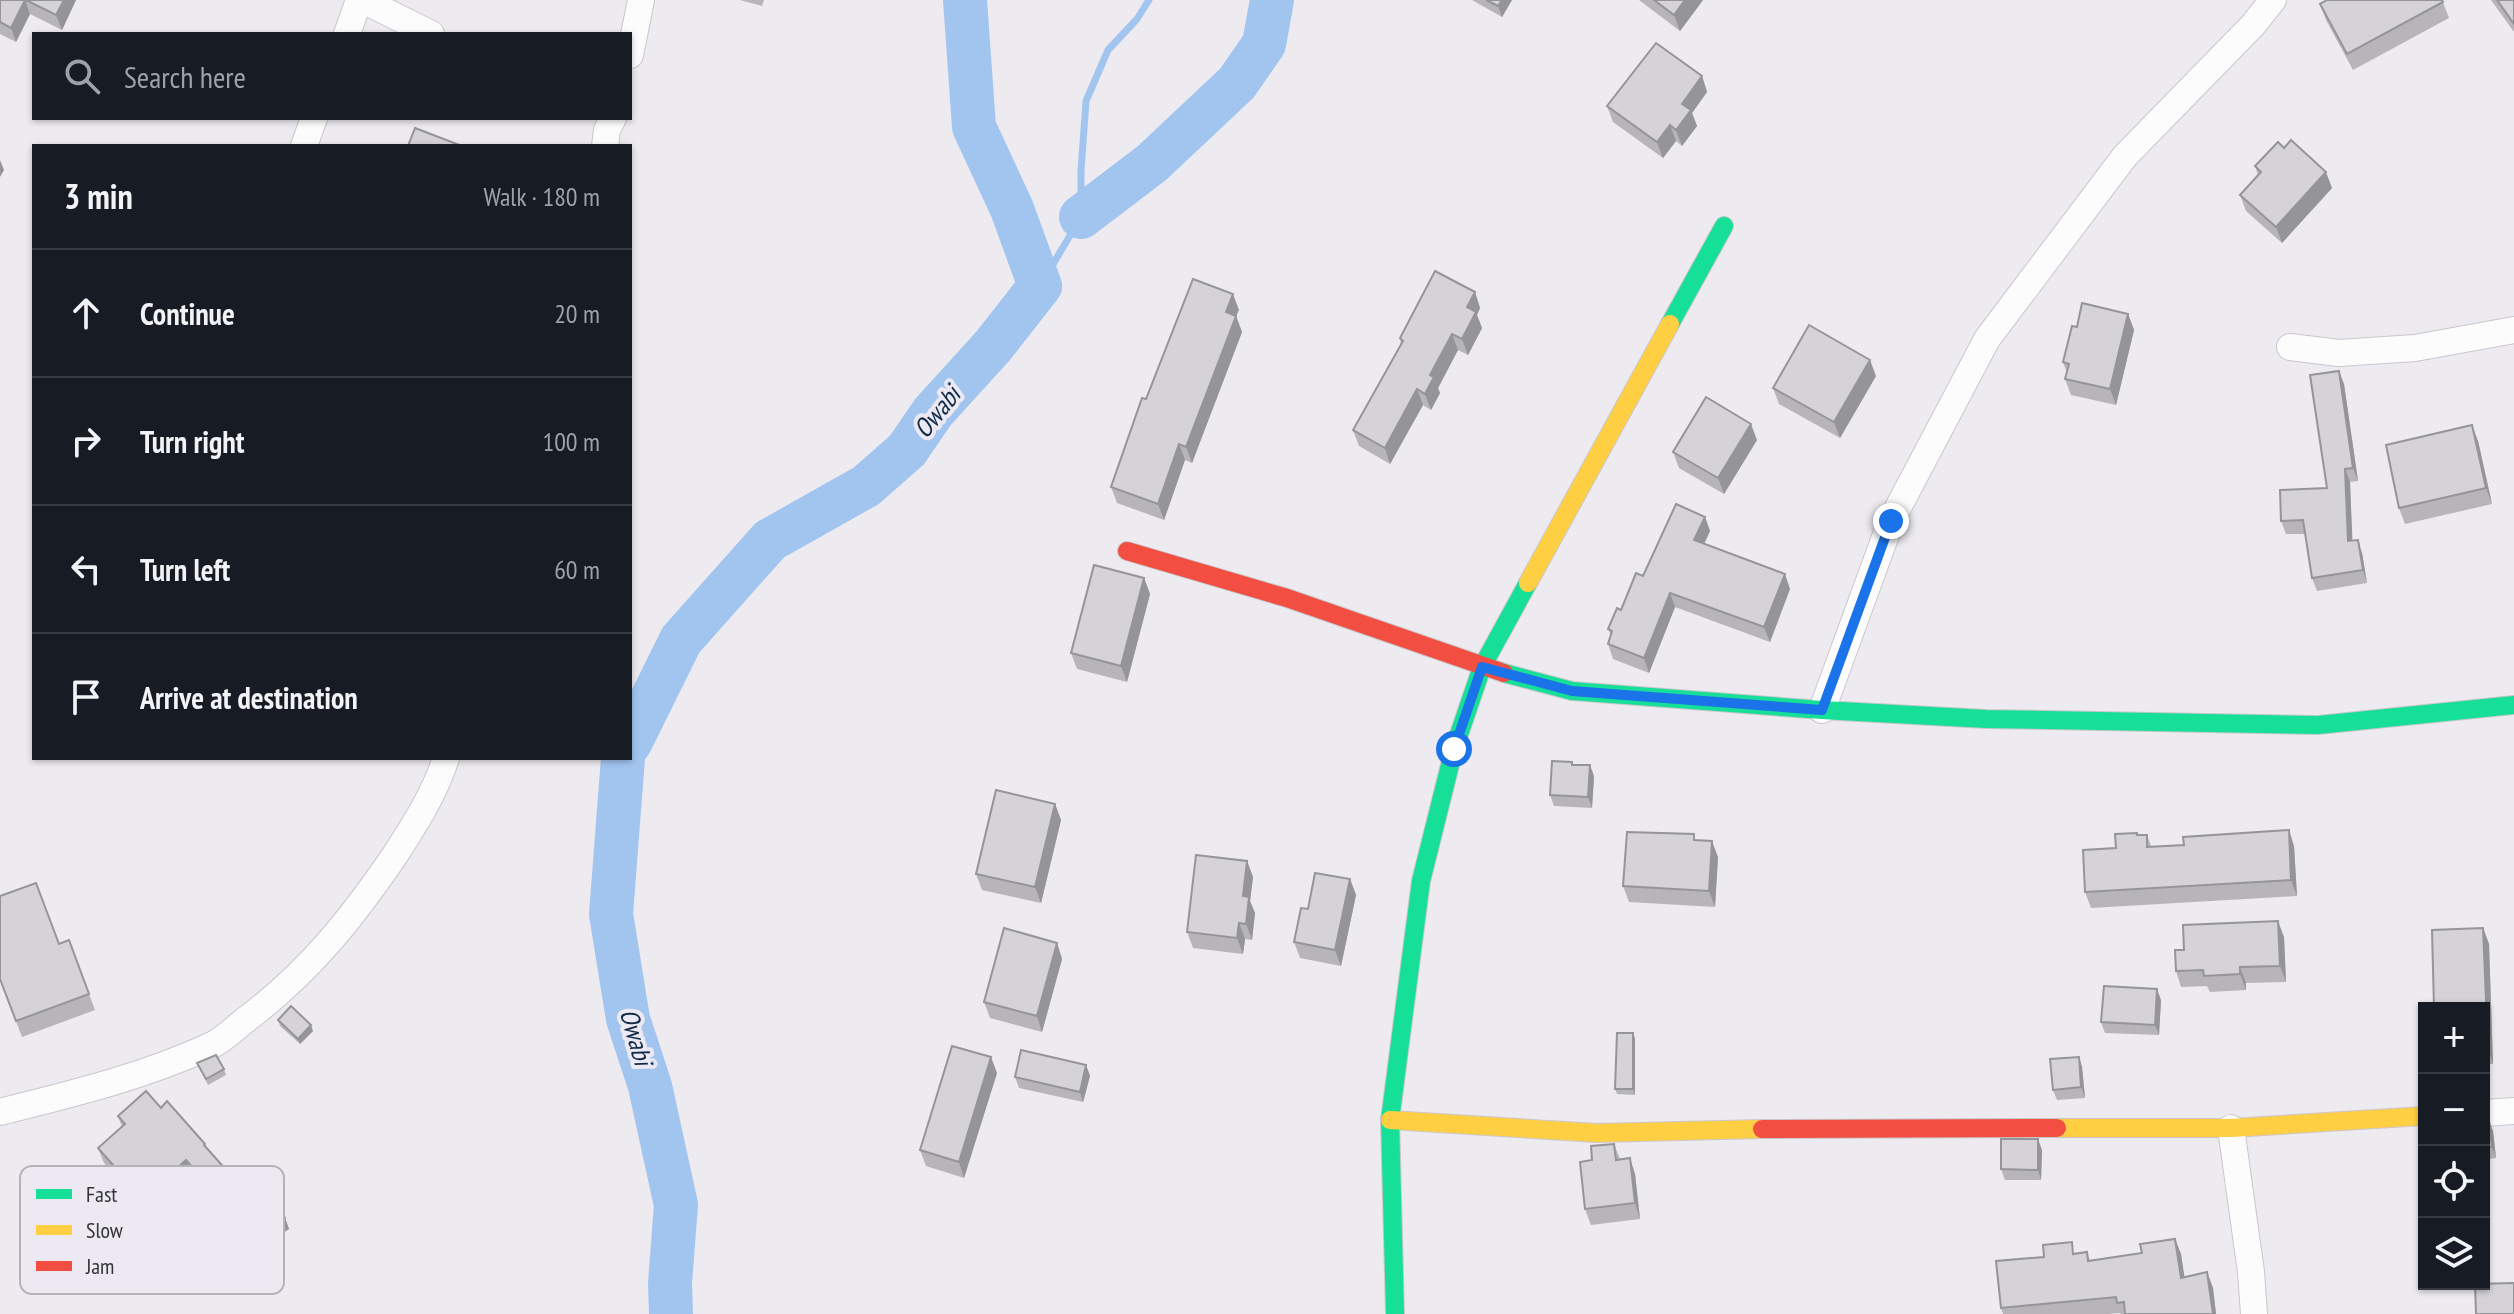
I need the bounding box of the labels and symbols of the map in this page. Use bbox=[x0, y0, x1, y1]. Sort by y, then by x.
water label: Owabi bbox=[906, 377, 969, 444]
route end bbox=[1873, 503, 1909, 539]
route start bbox=[1436, 731, 1472, 767]
water label: Owabi bbox=[613, 1005, 661, 1072]
legend bbox=[20, 1166, 284, 1294]
text: Fast bbox=[86, 1180, 117, 1208]
text: Slow bbox=[86, 1216, 123, 1244]
text: Jam bbox=[85, 1252, 114, 1280]

